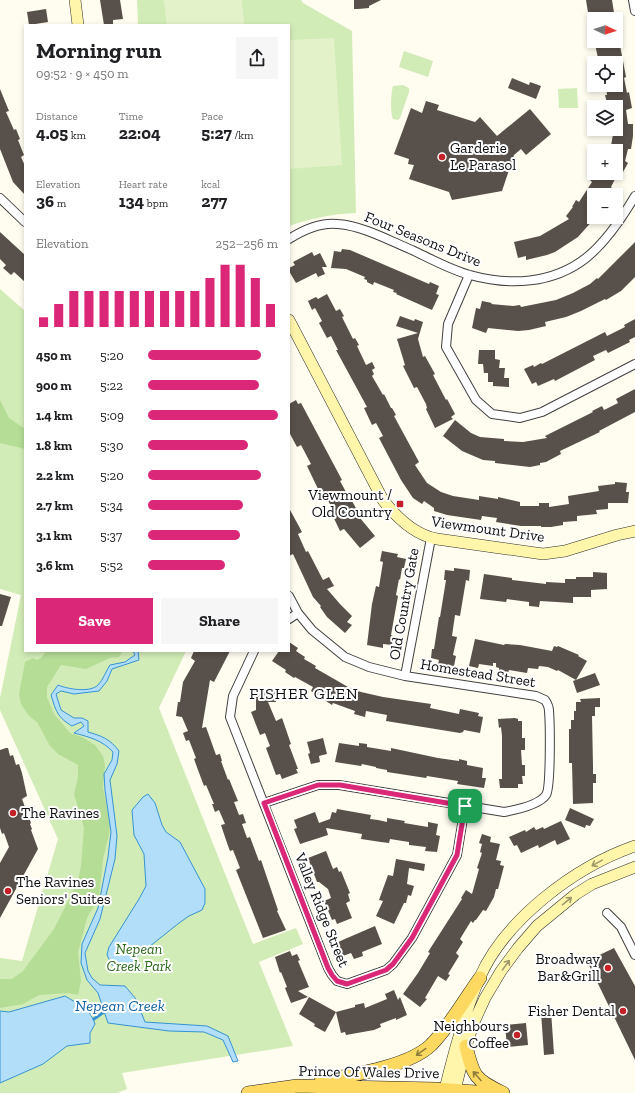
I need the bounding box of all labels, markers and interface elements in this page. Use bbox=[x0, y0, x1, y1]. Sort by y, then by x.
north arrow bbox=[587, 12, 623, 48]
map controls bbox=[587, 12, 623, 224]
text: Morning run bbox=[36, 37, 162, 64]
button: share bbox=[236, 37, 278, 79]
button: locate bbox=[587, 56, 623, 92]
text: 09:52 · 9 × 450 m bbox=[36, 66, 129, 81]
button: layers bbox=[587, 100, 623, 136]
text: Distance bbox=[36, 110, 78, 123]
text: Time bbox=[119, 110, 143, 123]
text: Pace bbox=[201, 110, 223, 123]
text: 4.05 bbox=[36, 123, 68, 143]
text: 22:04 bbox=[119, 123, 161, 143]
text: 5:27 bbox=[201, 123, 232, 143]
text: km bbox=[68, 129, 86, 142]
text: /km bbox=[232, 129, 253, 142]
place label: Garderie Le Parasol bbox=[450, 139, 516, 174]
button: + bbox=[587, 144, 623, 180]
marker: Garderie Le Parasol bbox=[437, 152, 447, 162]
text: Elevation bbox=[36, 178, 80, 191]
text: Heart rate bbox=[119, 178, 168, 191]
text: kcal bbox=[201, 178, 220, 191]
button: − bbox=[587, 188, 623, 224]
text: 36 bbox=[36, 191, 54, 211]
text: 134 bbox=[119, 191, 144, 211]
text: 277 bbox=[201, 191, 227, 211]
text: m bbox=[54, 197, 66, 210]
text: bpm bbox=[144, 197, 168, 210]
street label: Four Seasons Drive bbox=[362, 207, 484, 271]
text: Elevation bbox=[36, 236, 88, 251]
text: 252–256 m bbox=[216, 236, 278, 251]
text: 450 m bbox=[36, 348, 72, 363]
text: 5:20 bbox=[100, 348, 124, 363]
text: 900 m bbox=[36, 378, 72, 393]
text: 5:22 bbox=[100, 378, 123, 393]
text: 1.4 km bbox=[36, 408, 73, 423]
text: 5:09 bbox=[100, 408, 124, 423]
text: 1.8 km bbox=[36, 438, 72, 453]
text: 5:30 bbox=[100, 438, 123, 453]
text: 2.2 km bbox=[36, 468, 74, 483]
text: 5:20 bbox=[100, 468, 124, 483]
place label: Viewmount / Old Country bbox=[307, 486, 392, 521]
text: 2.7 km bbox=[36, 498, 73, 513]
text: 5:34 bbox=[100, 498, 123, 513]
marker: Viewmount / Old Country bbox=[395, 499, 405, 509]
street label: Viewmount Drive bbox=[429, 512, 546, 546]
text: 3.1 km bbox=[36, 528, 72, 543]
text: 5:37 bbox=[100, 528, 122, 543]
street label: Old Country Gate bbox=[385, 547, 423, 661]
text: 3.6 km bbox=[36, 558, 74, 573]
text: 5:52 bbox=[100, 558, 123, 573]
button: Save bbox=[36, 598, 153, 644]
button: Share bbox=[161, 598, 278, 644]
street label: Homestead Street bbox=[419, 655, 537, 691]
district label: FISHER GLEN bbox=[249, 684, 359, 703]
pin bbox=[448, 789, 482, 823]
icon: arrive bbox=[454, 795, 476, 817]
place label: The Ravines bbox=[21, 804, 99, 822]
marker: The Ravines bbox=[8, 808, 18, 818]
street label: Valley Ridge Street bbox=[291, 849, 353, 970]
one-way arrow bbox=[591, 860, 603, 867]
place label: The Ravines Seniors' Suites bbox=[16, 873, 110, 908]
marker: The Ravines Seniors' Suites bbox=[3, 886, 13, 896]
one-way arrow bbox=[562, 897, 573, 906]
park label: Nepean Creek Park bbox=[106, 940, 172, 975]
place label: Broadway Bar&Grill bbox=[535, 950, 600, 985]
one-way arrow bbox=[501, 959, 510, 970]
marker: Broadway Bar&Grill bbox=[603, 963, 613, 973]
water label: Nepean Creek bbox=[75, 996, 165, 1015]
place label: Fisher Dental bbox=[528, 1002, 615, 1020]
marker: Fisher Dental bbox=[618, 1006, 628, 1016]
place label: Neighbours Coffee bbox=[433, 1017, 509, 1052]
marker: Neighbours Coffee bbox=[512, 1030, 522, 1040]
one-way arrow bbox=[416, 1048, 427, 1056]
street label: Prince Of Wales Drive bbox=[299, 1062, 439, 1082]
one-way arrow bbox=[472, 1070, 481, 1081]

